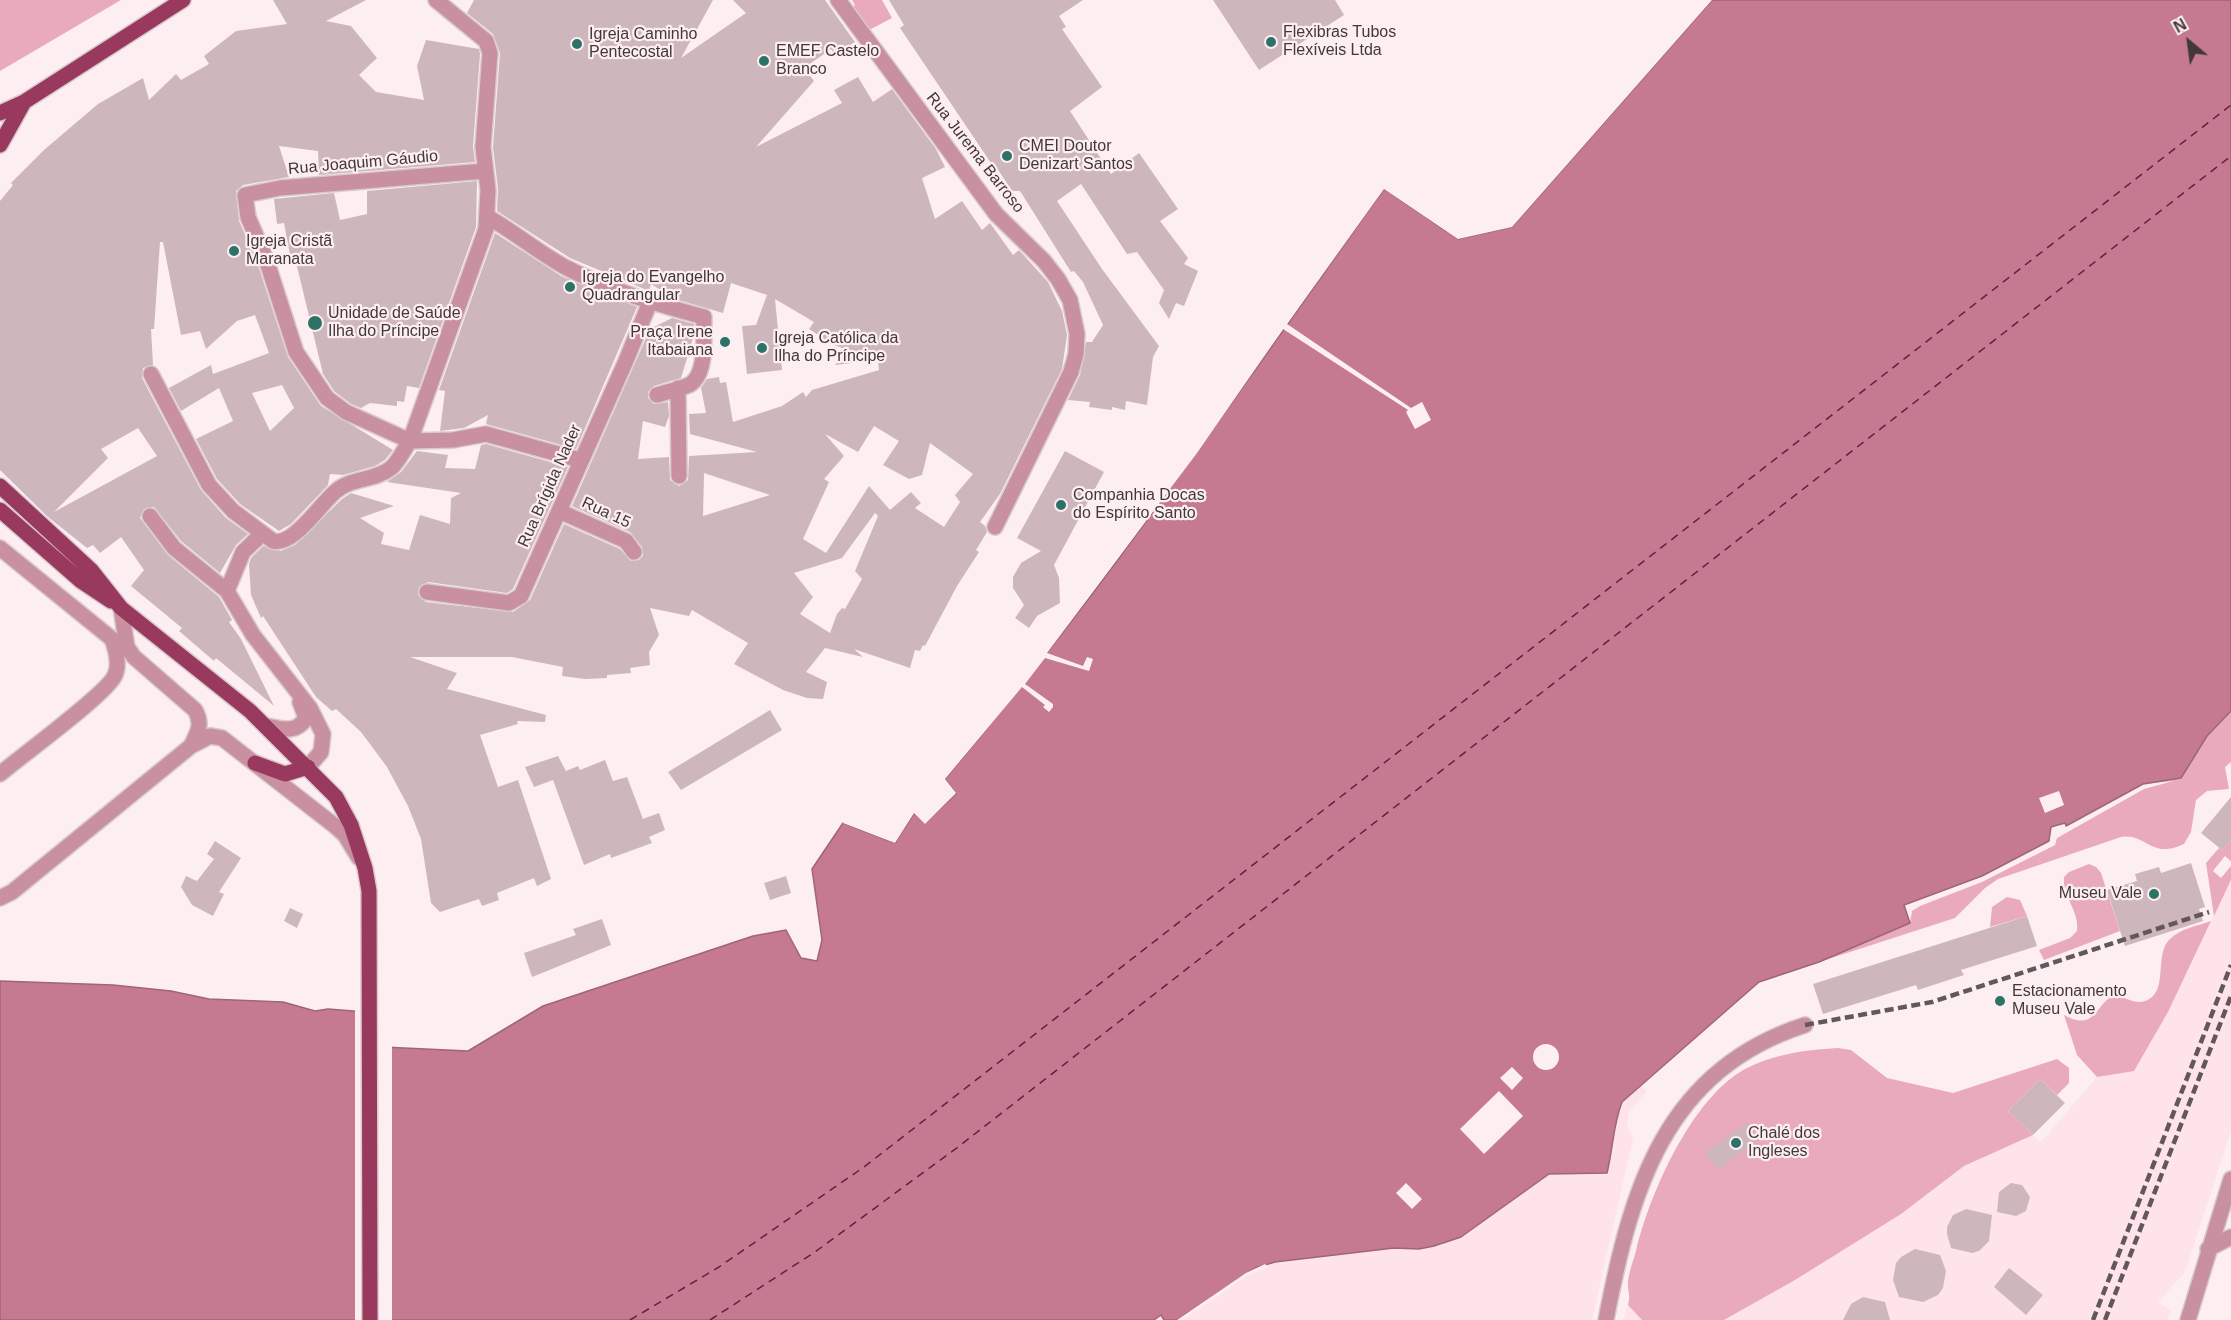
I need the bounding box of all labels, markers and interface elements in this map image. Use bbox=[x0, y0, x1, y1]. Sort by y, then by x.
north arrow bbox=[2159, 12, 2219, 72]
text: N bbox=[2171, 16, 2189, 36]
place label: Flexibras Tubos Flexíveis Ltda bbox=[1283, 23, 1396, 61]
place label: Igreja Caminho Pentecostal bbox=[589, 25, 698, 63]
marker: Flexibras Tubos Flexíveis Ltda bbox=[1264, 35, 1278, 49]
marker: Igreja Caminho Pentecostal bbox=[570, 37, 584, 51]
place label: EMEF Castelo Branco bbox=[776, 42, 879, 80]
marker: EMEF Castelo Branco bbox=[757, 54, 771, 68]
street label: Rua Jurema Barroso bbox=[922, 89, 1028, 217]
place label: CMEI Doutor Denizart Santos bbox=[1019, 137, 1133, 175]
street label: Rua Joaquim Gáudio bbox=[287, 147, 439, 179]
marker: CMEI Doutor Denizart Santos bbox=[1000, 149, 1014, 163]
place label: Igreja Cristã Maranata bbox=[246, 232, 332, 270]
marker: Igreja Cristã Maranata bbox=[227, 244, 241, 258]
place label: Igreja do Evangelho Quadrangular bbox=[582, 268, 724, 306]
marker: Igreja do Evangelho Quadrangular bbox=[563, 280, 577, 294]
place label: Unidade de Saúde Ilha do Príncipe bbox=[328, 304, 461, 342]
marker: Unidade de Saúde Ilha do Príncipe bbox=[306, 314, 324, 332]
place label: Praça Irene Itabaiana bbox=[630, 323, 713, 361]
place label: Igreja Católica da Ilha do Príncipe bbox=[774, 329, 899, 367]
marker: Praça Irene Itabaiana bbox=[718, 335, 732, 349]
marker: Igreja Católica da Ilha do Príncipe bbox=[755, 341, 769, 355]
street label: Rua Brígida Nader bbox=[514, 422, 586, 550]
place label: Companhia Docas do Espírito Santo bbox=[1073, 486, 1205, 524]
street label: Rua 15 bbox=[579, 493, 633, 533]
marker: Companhia Docas do Espírito Santo bbox=[1054, 498, 1068, 512]
place label: Museu Vale bbox=[2059, 884, 2142, 904]
marker: Museu Vale bbox=[2147, 887, 2161, 901]
place label: Estacionamento Museu Vale bbox=[2012, 982, 2127, 1020]
marker: Estacionamento Museu Vale bbox=[1993, 994, 2007, 1008]
place label: Chalé dos Ingleses bbox=[1748, 1124, 1820, 1162]
marker: Chalé dos Ingleses bbox=[1729, 1136, 1743, 1150]

